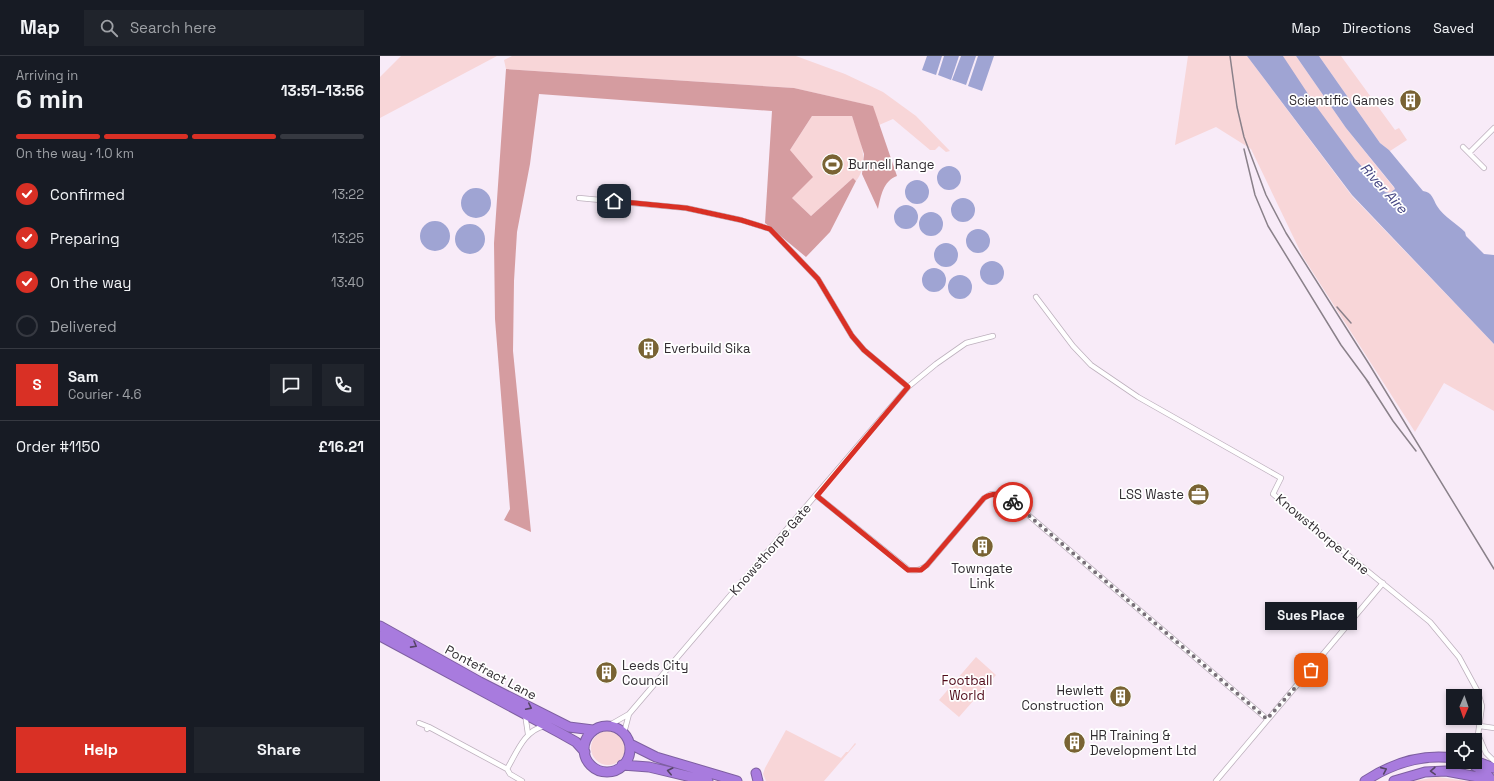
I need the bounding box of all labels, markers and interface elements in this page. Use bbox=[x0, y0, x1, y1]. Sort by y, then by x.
search box bbox=[84, 10, 364, 46]
text: Map bbox=[20, 15, 60, 40]
icon: search bbox=[98, 17, 120, 39]
text: Search here bbox=[130, 18, 216, 37]
text: Map bbox=[1291, 19, 1321, 37]
text: Directions bbox=[1343, 19, 1411, 37]
text: Saved bbox=[1433, 19, 1474, 37]
text: Arriving in bbox=[16, 67, 78, 84]
text: 13:51–13:56 bbox=[281, 81, 364, 100]
text: 6 min bbox=[16, 82, 84, 116]
building icon: Scientific Games bbox=[1397, 87, 1423, 113]
place label: Scientific Games bbox=[1289, 92, 1394, 109]
text: On the way · 1.0 km bbox=[16, 145, 134, 162]
sports icon: Burnell Range bbox=[820, 151, 846, 177]
place label: Burnell Range bbox=[848, 156, 935, 173]
water label: River Aire bbox=[1357, 159, 1412, 218]
icon: check bbox=[16, 183, 38, 205]
pin bbox=[597, 184, 631, 218]
text: Confirmed bbox=[50, 185, 125, 204]
text: 13:22 bbox=[332, 186, 364, 203]
icon: home bbox=[603, 190, 625, 212]
icon: check bbox=[16, 227, 38, 249]
text: Preparing bbox=[50, 229, 120, 248]
text: 13:25 bbox=[332, 230, 364, 247]
icon: check bbox=[16, 271, 38, 293]
text: On the way bbox=[50, 273, 131, 292]
text: 13:40 bbox=[331, 274, 364, 291]
text: Delivered bbox=[50, 317, 117, 336]
building icon: Everbuild Sika bbox=[635, 335, 661, 361]
place label: Everbuild Sika bbox=[664, 340, 751, 357]
button: chat bbox=[270, 364, 312, 406]
button: phone bbox=[322, 364, 364, 406]
text: Sam bbox=[68, 367, 99, 386]
text: S bbox=[32, 375, 42, 394]
text: Courier · 4.6 bbox=[68, 386, 141, 403]
text: Order #1150 bbox=[16, 437, 100, 456]
text: £16.21 bbox=[318, 437, 364, 456]
office icon: LSS Waste bbox=[1186, 481, 1212, 507]
courier bbox=[993, 482, 1033, 522]
place label: LSS Waste bbox=[1119, 486, 1184, 503]
street label: Knowsthorpe Lane bbox=[1272, 490, 1373, 579]
icon: bike bbox=[1002, 491, 1024, 513]
street label: Knowsthorpe Gate bbox=[726, 500, 815, 599]
building icon: Towngate Link bbox=[969, 533, 995, 559]
place label: Towngate Link bbox=[951, 560, 1013, 592]
callout: Sues Place bbox=[1265, 602, 1357, 630]
text: Sues Place bbox=[1277, 607, 1345, 624]
one-way arrow bbox=[410, 641, 417, 648]
street label: Pontefract Lane bbox=[442, 641, 540, 704]
pin bbox=[1294, 653, 1328, 687]
place label: Leeds City Council bbox=[622, 657, 688, 689]
building icon: Leeds City Council bbox=[594, 659, 620, 685]
icon: bag bbox=[1300, 659, 1322, 681]
park label: Football World bbox=[942, 672, 992, 704]
place label: Hewlett Construction bbox=[1021, 682, 1104, 714]
building icon: Hewlett Construction bbox=[1107, 684, 1133, 710]
north arrow bbox=[1446, 689, 1482, 725]
map controls bbox=[1446, 689, 1482, 769]
one-way arrow bbox=[524, 702, 532, 709]
button: Help bbox=[16, 727, 186, 773]
button: Share bbox=[194, 727, 364, 773]
place label: HR Training & Development Ltd bbox=[1090, 727, 1197, 759]
building icon: HR Training & Development Ltd bbox=[1061, 729, 1087, 755]
button: locate bbox=[1446, 733, 1482, 769]
one-way arrow bbox=[1380, 767, 1388, 775]
one-way arrow bbox=[1430, 767, 1436, 776]
one-way arrow bbox=[667, 768, 673, 776]

